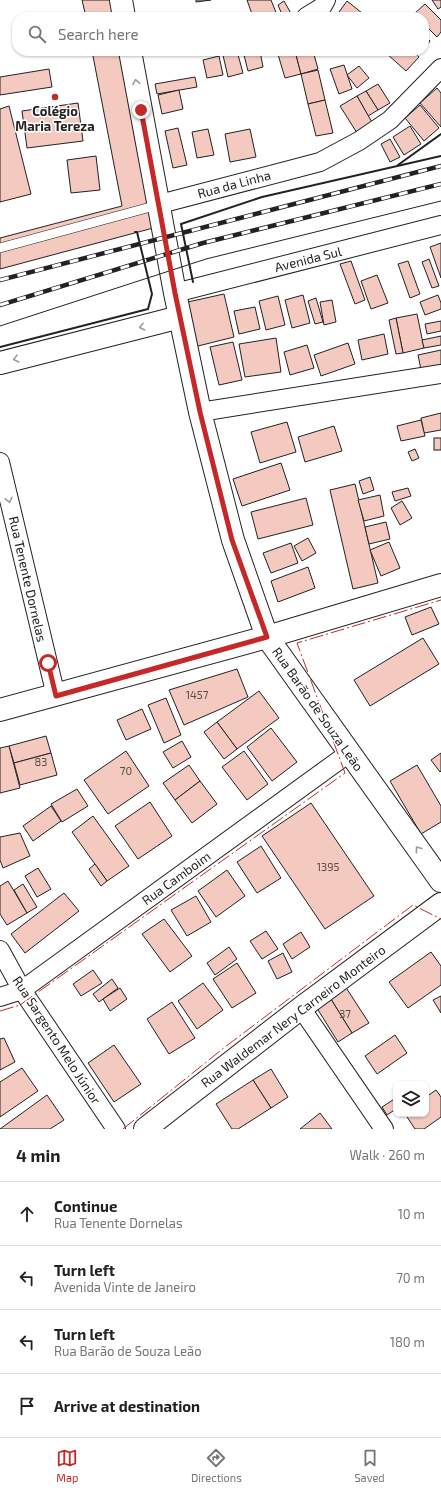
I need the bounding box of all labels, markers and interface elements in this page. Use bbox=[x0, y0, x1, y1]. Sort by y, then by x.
search box bbox=[12, 12, 429, 56]
icon: search bbox=[26, 23, 48, 45]
text: Search here bbox=[58, 25, 139, 43]
one-way arrow bbox=[132, 79, 140, 85]
marker: Colégio Maria Tereza bbox=[50, 92, 60, 102]
route end bbox=[132, 101, 150, 119]
place label: Colégio Maria Tereza bbox=[15, 103, 95, 134]
street label: Rua da Linha bbox=[196, 167, 272, 201]
street label: Avenida Sul bbox=[273, 243, 343, 275]
one-way arrow bbox=[139, 322, 146, 331]
one-way arrow bbox=[13, 354, 19, 362]
one-way arrow bbox=[4, 496, 13, 503]
street label: Rua Tenente Dornelas bbox=[6, 515, 50, 643]
street label: Rua Barão de Souza Leão bbox=[269, 644, 367, 774]
route start bbox=[39, 654, 57, 672]
house number: 1457 bbox=[186, 688, 209, 701]
house number: 83 bbox=[35, 755, 47, 768]
house number: 70 bbox=[120, 764, 132, 777]
one-way arrow bbox=[416, 847, 423, 854]
street label: Rua Camboim bbox=[139, 848, 213, 908]
house number: 1395 bbox=[317, 860, 339, 873]
street label: Rua Waldemar Nery Carneiro Monteiro bbox=[198, 941, 388, 1091]
street label: Rua Sargento Melo Júnior bbox=[10, 973, 104, 1107]
house number: 37 bbox=[339, 1007, 351, 1020]
map controls bbox=[393, 1081, 429, 1117]
button: layers bbox=[393, 1081, 429, 1117]
text: 4 min bbox=[16, 1145, 60, 1165]
text: Walk · 260 m bbox=[350, 1147, 425, 1163]
text: Continue bbox=[54, 1197, 117, 1215]
icon: ahead bbox=[16, 1203, 38, 1225]
text: 10 m bbox=[398, 1206, 425, 1222]
text: Rua Tenente Dornelas bbox=[54, 1215, 183, 1231]
text: Turn left bbox=[54, 1261, 115, 1279]
icon: left bbox=[16, 1267, 38, 1289]
text: 70 m bbox=[396, 1270, 425, 1286]
text: Avenida Vinte de Janeiro bbox=[54, 1279, 196, 1295]
text: Turn left bbox=[54, 1325, 115, 1343]
icon: left bbox=[16, 1331, 38, 1353]
text: 180 m bbox=[390, 1334, 425, 1350]
text: Rua Barão de Souza Leão bbox=[54, 1343, 202, 1359]
icon: arrive bbox=[16, 1395, 38, 1417]
text: Arrive at destination bbox=[54, 1397, 200, 1415]
tab: Map bbox=[56, 1447, 78, 1484]
tab: Directions bbox=[191, 1447, 242, 1484]
tab: Saved bbox=[354, 1447, 385, 1484]

